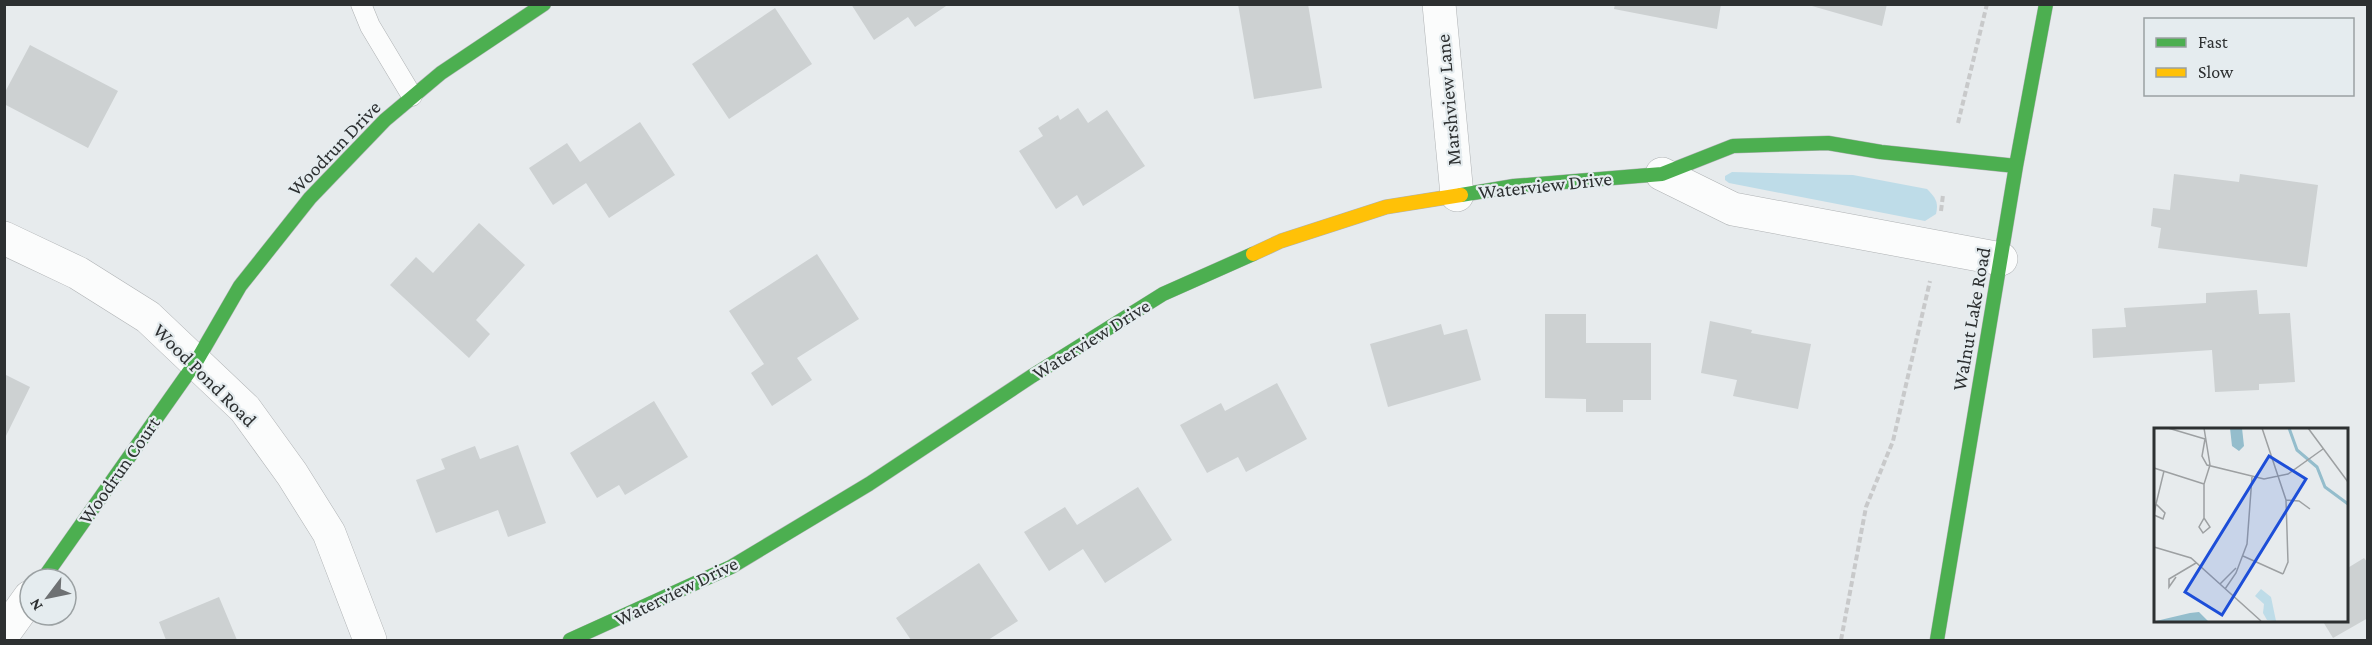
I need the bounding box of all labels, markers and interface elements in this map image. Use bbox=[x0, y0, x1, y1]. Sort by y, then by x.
legend bbox=[2144, 18, 2354, 96]
text: Fast bbox=[2198, 32, 2229, 52]
street label: Marshview Lane bbox=[1431, 33, 1465, 167]
text: Slow bbox=[2198, 62, 2234, 82]
street label: Woodrun Drive bbox=[283, 96, 385, 200]
street label: Waterview Drive bbox=[1477, 167, 1613, 203]
street label: Walnut Lake Road bbox=[1948, 245, 1995, 393]
street label: Waterview Drive bbox=[1028, 294, 1154, 384]
street label: Wood Pond Road bbox=[149, 319, 261, 431]
street label: Woodrun Court bbox=[74, 412, 164, 528]
inset map bbox=[2154, 428, 2348, 621]
street label: Waterview Drive bbox=[611, 552, 741, 630]
north arrow bbox=[18, 567, 78, 627]
text: N bbox=[26, 595, 46, 614]

